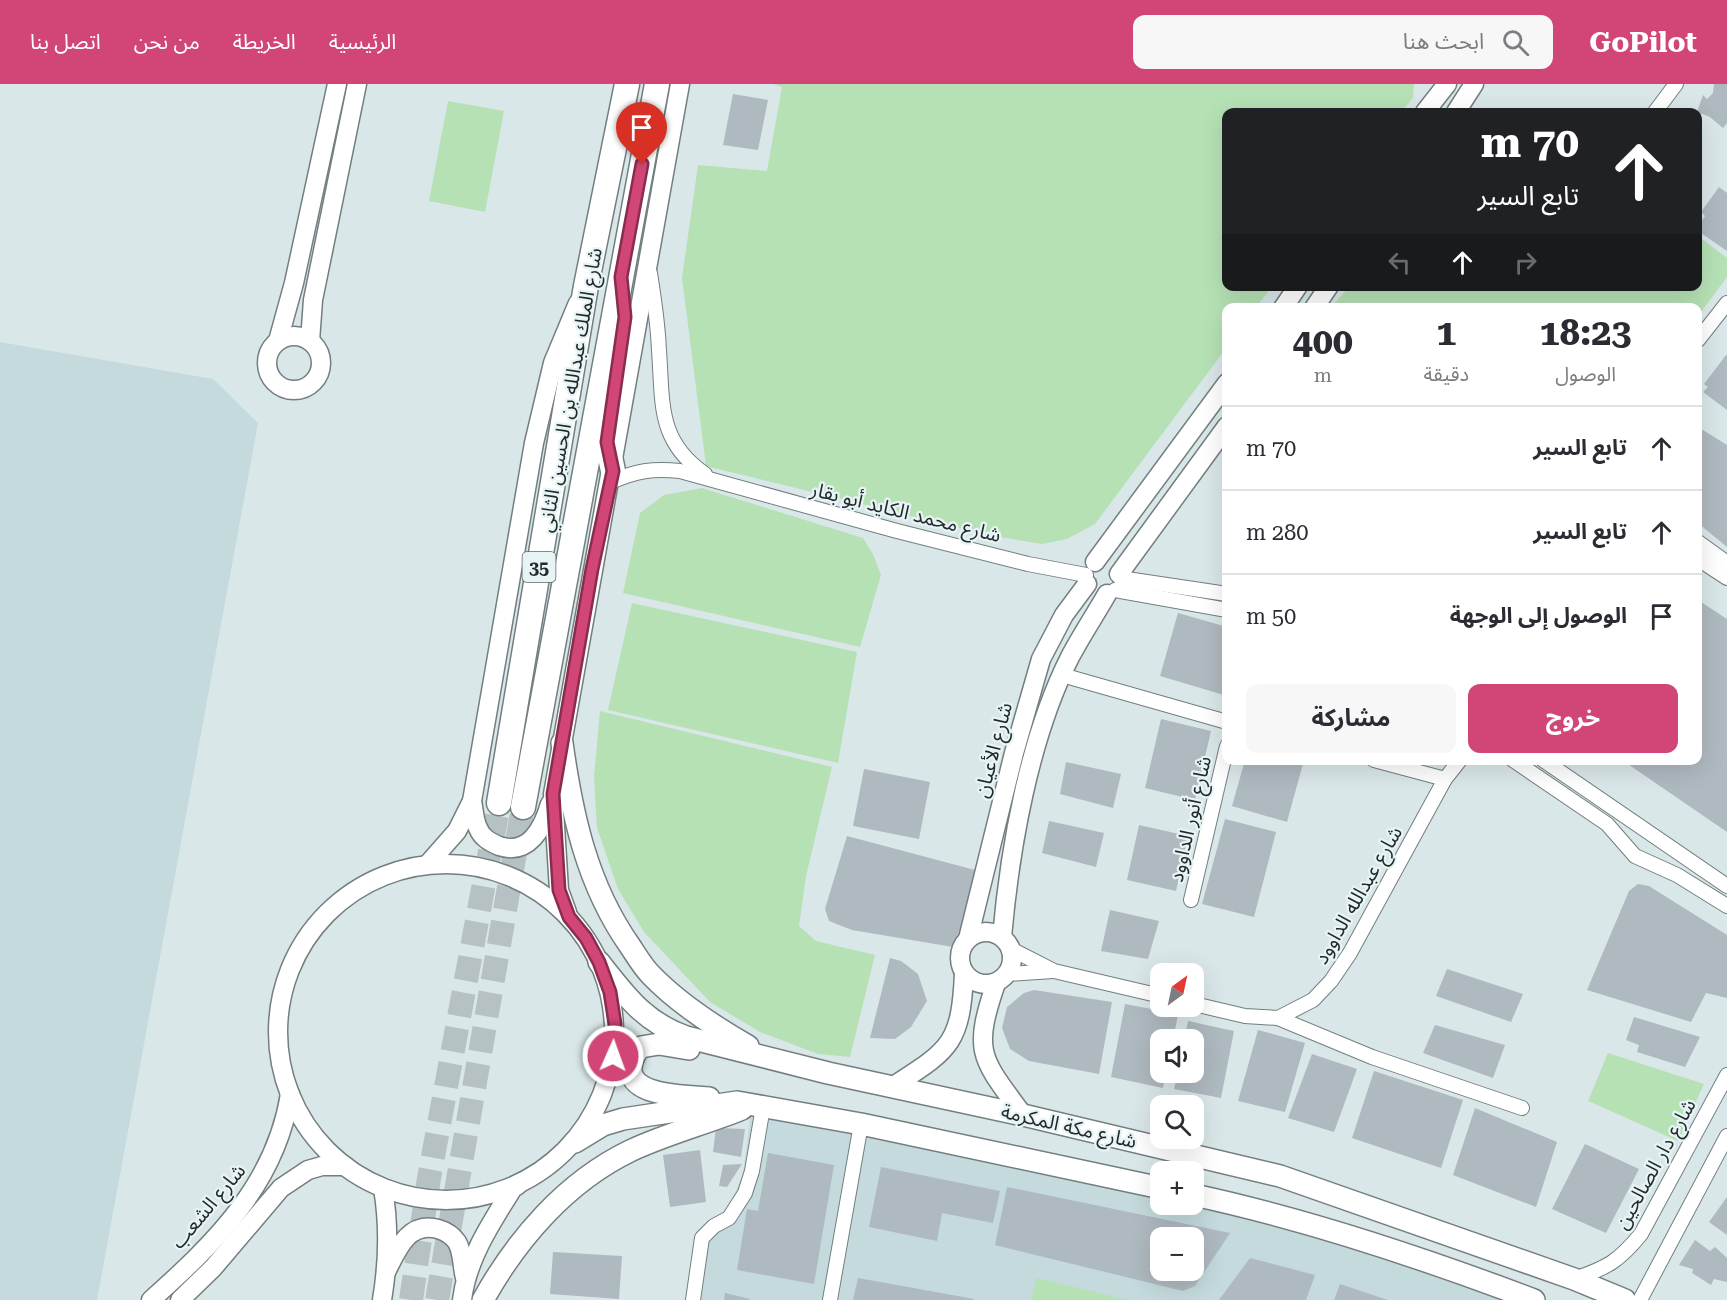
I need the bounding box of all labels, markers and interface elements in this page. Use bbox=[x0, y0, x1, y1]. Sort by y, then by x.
search box bbox=[1133, 15, 1553, 69]
icon: search bbox=[1499, 26, 1532, 59]
text: GoPilot bbox=[1589, 26, 1697, 59]
text: ابحث هنا bbox=[1403, 29, 1484, 54]
text: اتصل بنا bbox=[30, 30, 101, 54]
text: من نحن bbox=[134, 30, 200, 54]
text: الخريطة bbox=[233, 30, 296, 54]
text: الرئيسية bbox=[329, 30, 396, 54]
pin bbox=[616, 102, 667, 164]
icon: arrive bbox=[625, 111, 658, 144]
text: 70 m bbox=[1481, 118, 1579, 167]
icon: ahead bbox=[1600, 132, 1678, 210]
text: تابع السير bbox=[1477, 180, 1579, 212]
street label: شارع الملك عبدالله بن الحسين الثاني bbox=[533, 246, 610, 535]
icon: left bbox=[1383, 246, 1416, 279]
icon: ahead bbox=[1446, 246, 1479, 279]
icon: right bbox=[1509, 246, 1542, 279]
text: 1 bbox=[1436, 312, 1456, 354]
text: 18:23 bbox=[1540, 312, 1632, 354]
text: 400 bbox=[1293, 321, 1353, 363]
text: دقيقة bbox=[1424, 362, 1469, 386]
text: الوصول bbox=[1555, 362, 1616, 386]
text: m bbox=[1314, 363, 1332, 387]
icon: ahead bbox=[1645, 432, 1678, 465]
text: تابع السير bbox=[1533, 435, 1627, 460]
text: 70 m bbox=[1246, 436, 1296, 461]
street label: شارع محمد الكايد أبو بقار bbox=[807, 477, 1004, 550]
icon: ahead bbox=[1645, 516, 1678, 549]
text: تابع السير bbox=[1533, 519, 1627, 544]
text: 280 m bbox=[1246, 520, 1309, 545]
road number: 35 bbox=[522, 552, 556, 582]
icon: arrive bbox=[1645, 600, 1678, 633]
text: الوصول إلى الوجهة bbox=[1450, 603, 1627, 628]
text: 50 m bbox=[1246, 604, 1296, 629]
button: مشاركة bbox=[1246, 684, 1456, 753]
button: خروج bbox=[1468, 684, 1678, 753]
street label: شارع الأعيان bbox=[969, 700, 1020, 801]
street label: شارع أنور الداوود bbox=[1164, 754, 1219, 885]
street label: شارع عبدالله الداوود bbox=[1309, 822, 1410, 970]
north arrow bbox=[1150, 963, 1204, 1017]
map controls bbox=[1150, 963, 1204, 1281]
position arrow bbox=[581, 1024, 645, 1088]
button: sound bbox=[1150, 1029, 1204, 1083]
button: search bbox=[1150, 1095, 1204, 1149]
street label: شارع دار الصالحين bbox=[1609, 1095, 1703, 1235]
street label: شارع مكة المكرمة bbox=[998, 1099, 1139, 1156]
street label: شارع الشعب bbox=[166, 1159, 253, 1255]
button: + bbox=[1150, 1161, 1204, 1215]
button: − bbox=[1150, 1227, 1204, 1281]

